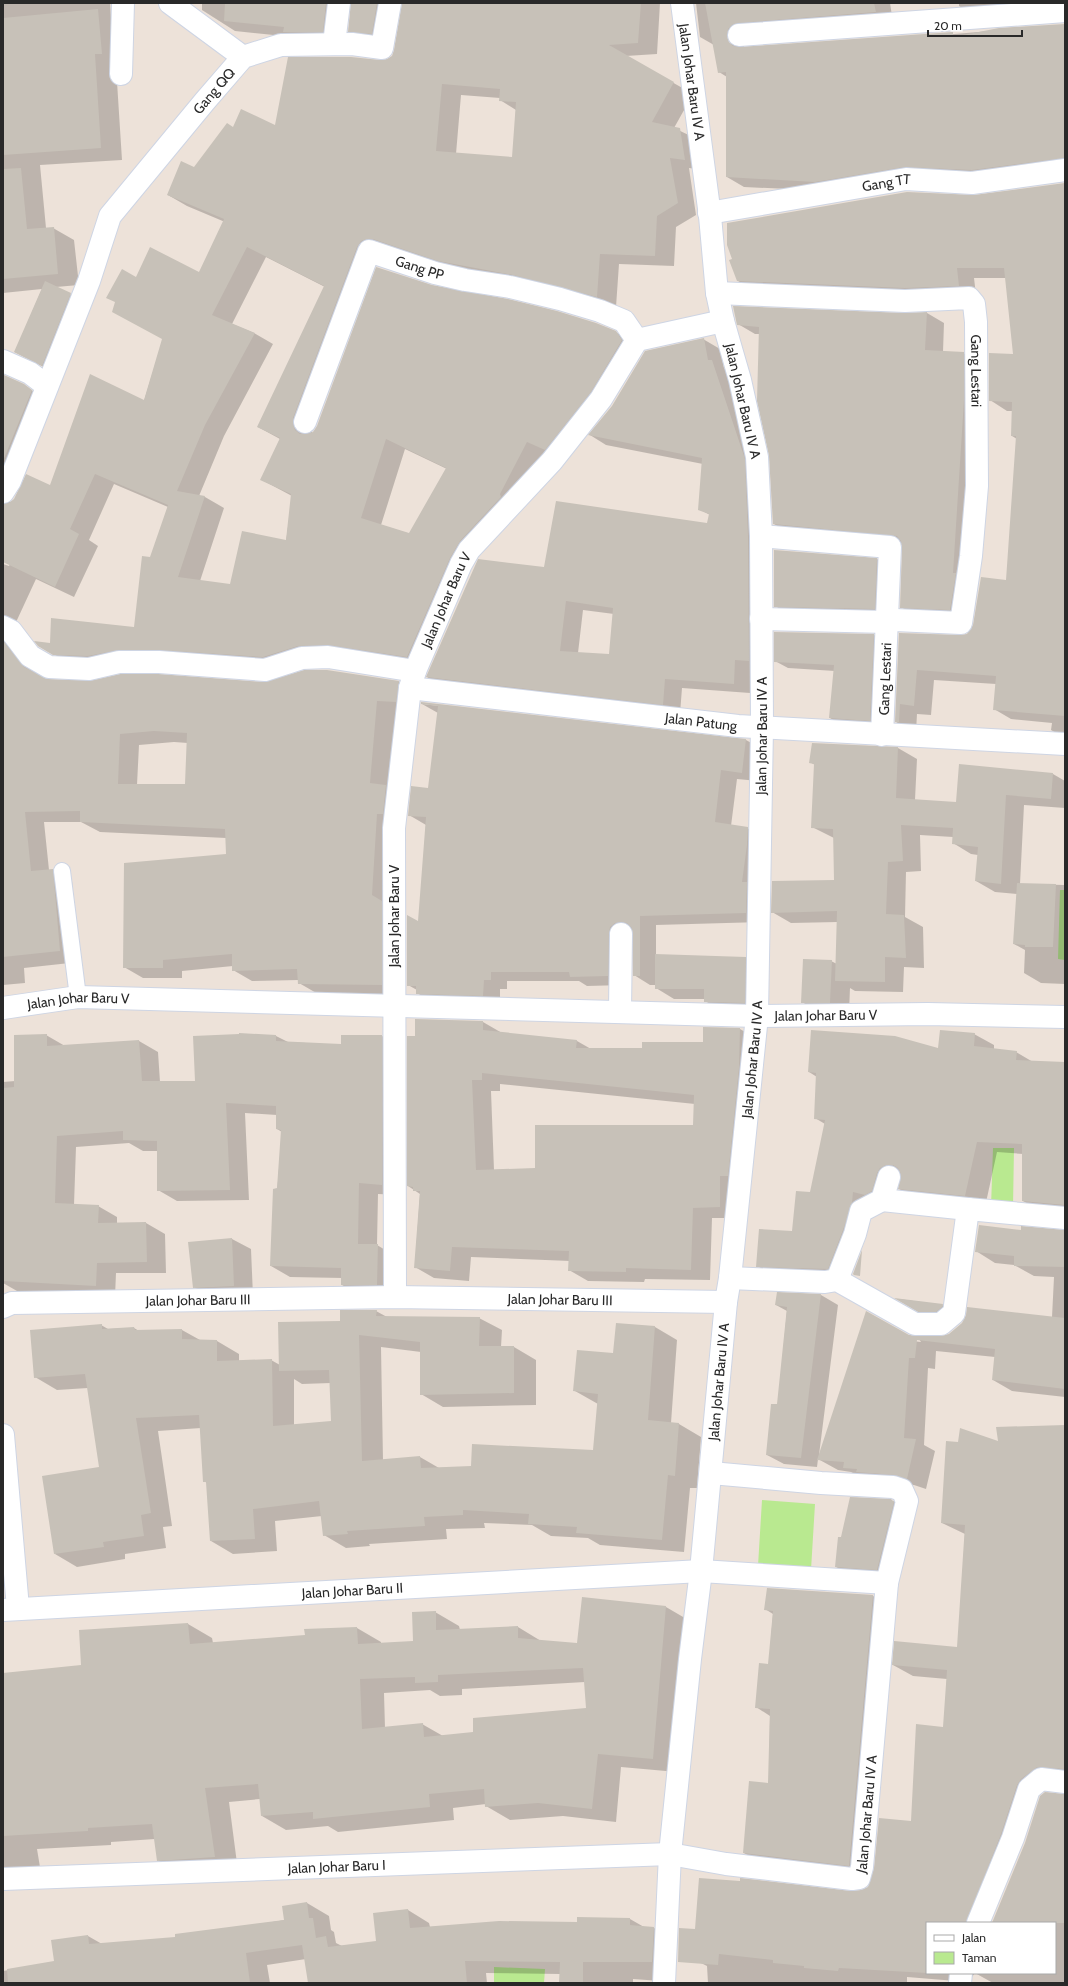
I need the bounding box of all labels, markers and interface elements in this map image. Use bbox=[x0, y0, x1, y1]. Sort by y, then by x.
scale bar bbox=[928, 12, 1022, 38]
text: 20 m bbox=[934, 18, 962, 33]
street label: Jalan Johar Baru IV A bbox=[675, 21, 709, 142]
street label: Gang QQ bbox=[189, 64, 239, 118]
street label: Gang TT bbox=[861, 170, 912, 195]
street label: Gang PP bbox=[393, 251, 446, 284]
street label: Gang Lestari bbox=[967, 334, 986, 407]
street label: Jalan Johar Baru IV A bbox=[721, 341, 765, 461]
street label: Jalan Johar Baru V bbox=[417, 548, 475, 652]
street label: Gang Lestari bbox=[875, 642, 895, 716]
street label: Jalan Johar Baru IV A bbox=[752, 676, 771, 796]
street label: Jalan Patung bbox=[663, 708, 739, 735]
street label: Jalan Johar Baru V bbox=[385, 864, 403, 968]
street label: Jalan Johar Baru V bbox=[25, 988, 130, 1013]
street label: Jalan Johar Baru IV A bbox=[737, 1000, 766, 1120]
street label: Jalan Johar Baru V bbox=[773, 1006, 878, 1025]
street label: Jalan Johar Baru III bbox=[145, 1290, 251, 1310]
street label: Jalan Johar Baru III bbox=[506, 1290, 613, 1309]
street label: Jalan Johar Baru IV A bbox=[704, 1322, 733, 1442]
street label: Jalan Johar Baru II bbox=[300, 1579, 404, 1602]
street label: Jalan Johar Baru IV A bbox=[852, 1754, 881, 1876]
street label: Jalan Johar Baru I bbox=[287, 1856, 386, 1877]
legend bbox=[926, 1922, 1056, 1974]
text: Jalan bbox=[961, 1930, 986, 1945]
text: Taman bbox=[962, 1950, 997, 1965]

